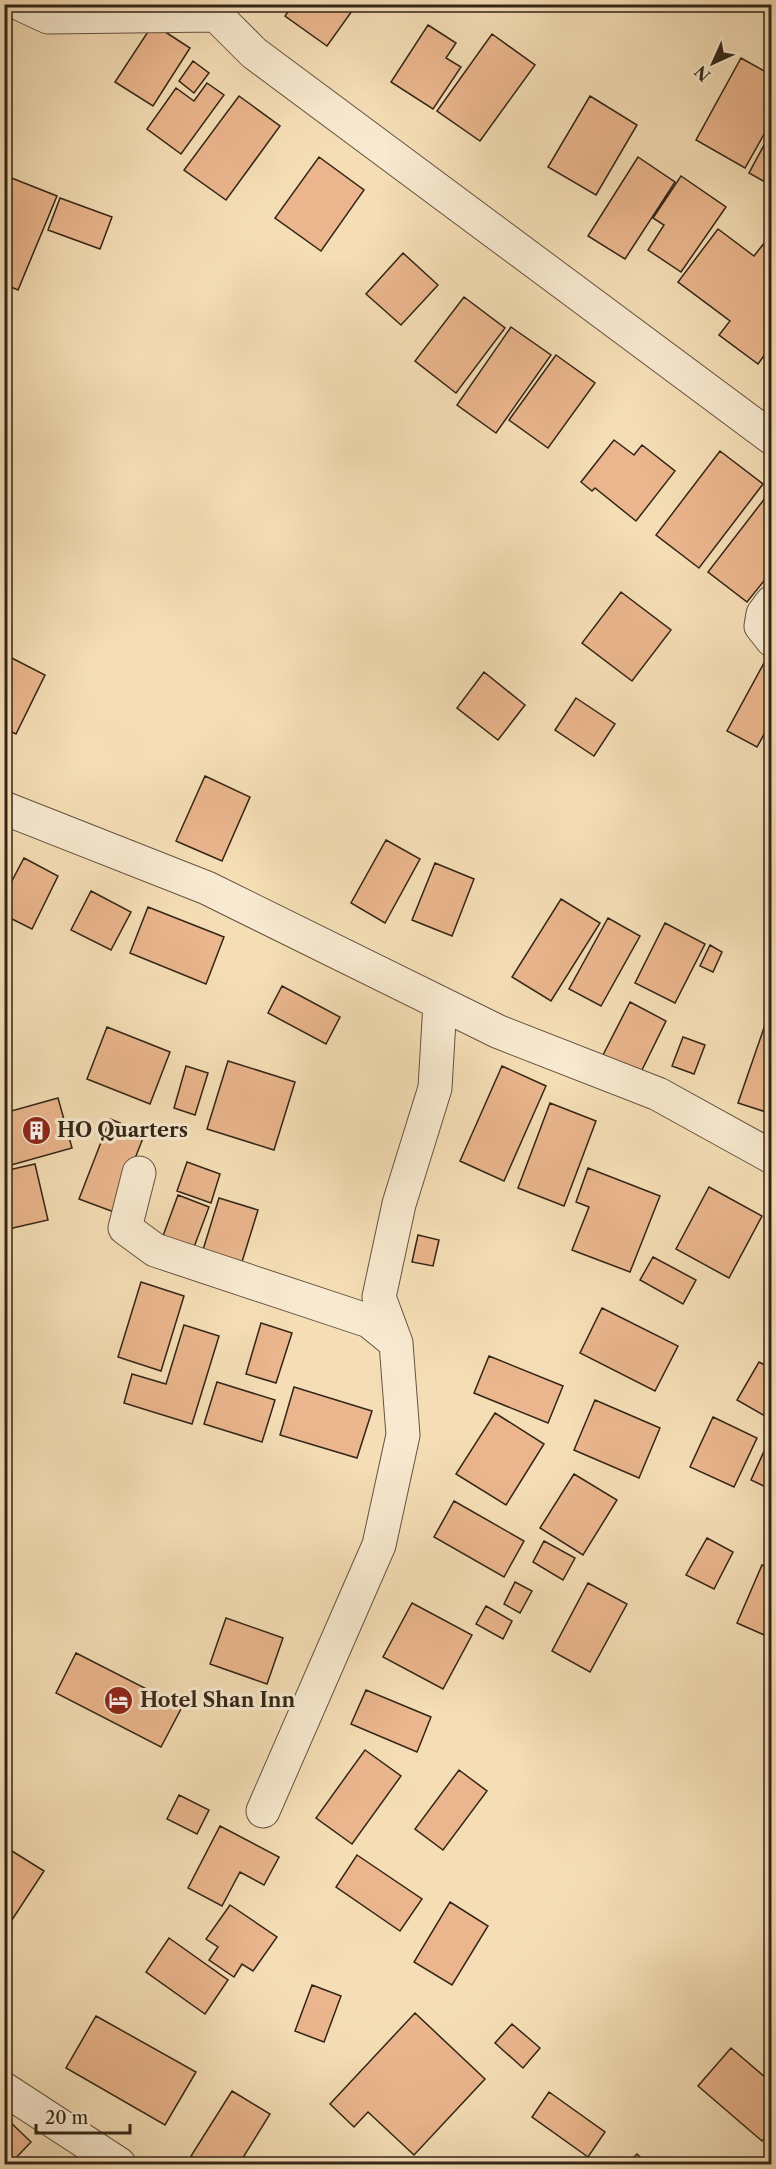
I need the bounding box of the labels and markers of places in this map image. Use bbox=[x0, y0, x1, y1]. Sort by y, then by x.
building icon: HO Quarters bbox=[20, 1114, 52, 1146]
place label: HO Quarters bbox=[57, 1118, 188, 1142]
hotel icon: Hotel Shan Inn bbox=[103, 1684, 135, 1716]
place label: Hotel Shan Inn bbox=[140, 1688, 295, 1712]

